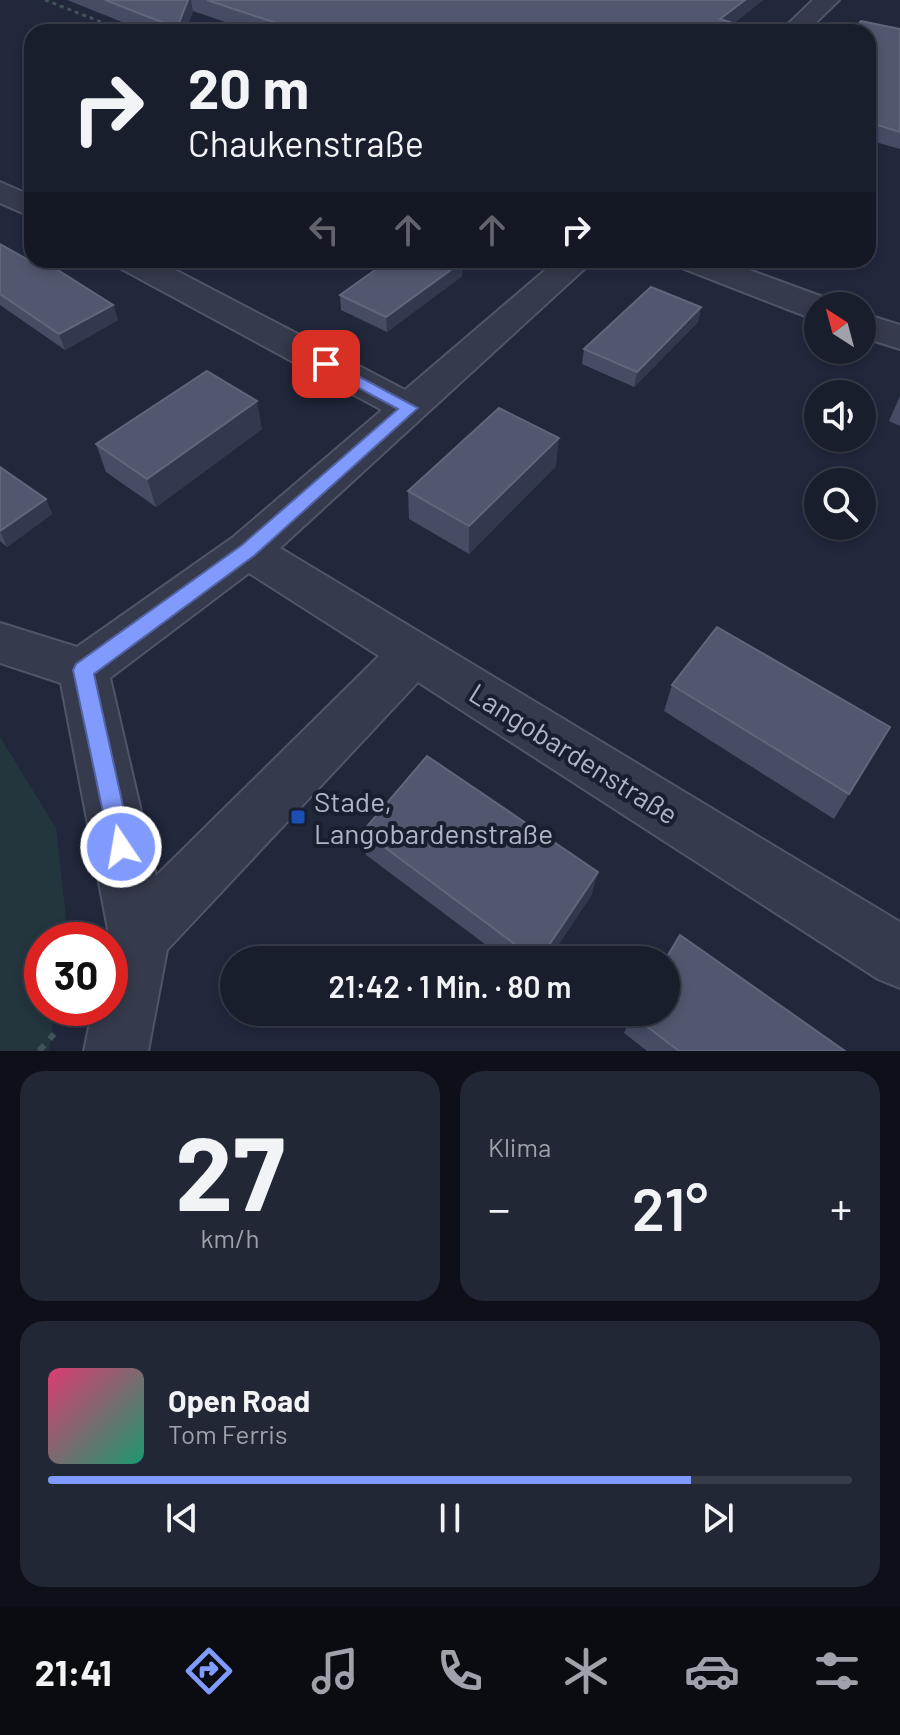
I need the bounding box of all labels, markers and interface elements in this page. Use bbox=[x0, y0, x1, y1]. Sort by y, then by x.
text: 20 m bbox=[188, 53, 309, 120]
icon: right bbox=[56, 56, 160, 160]
text: Chaukenstraße bbox=[188, 121, 424, 164]
icon: left bbox=[302, 208, 346, 252]
icon: ahead bbox=[386, 208, 430, 252]
icon: ahead bbox=[470, 208, 514, 252]
icon: right bbox=[554, 208, 598, 252]
north arrow bbox=[804, 292, 876, 364]
map controls bbox=[804, 292, 876, 540]
pin bbox=[292, 330, 360, 398]
icon: arrive bbox=[304, 342, 348, 386]
button: sound bbox=[804, 380, 876, 452]
button: search bbox=[804, 468, 876, 540]
street label: Langobardenstraße bbox=[464, 675, 684, 831]
place label: Stade, Langobardenstraße bbox=[314, 784, 553, 850]
position arrow bbox=[79, 805, 163, 889]
marker: Stade, Langobardenstraße bbox=[289, 808, 307, 826]
speed limit sign: 30 bbox=[24, 922, 128, 1026]
text: 21:42 · 1 Min. · 80 m bbox=[329, 968, 571, 1004]
text: 27 bbox=[175, 1107, 285, 1232]
text: Klima bbox=[488, 1131, 551, 1162]
text: 21° bbox=[632, 1171, 708, 1243]
text: − bbox=[488, 1181, 510, 1234]
text: + bbox=[830, 1181, 852, 1234]
text: km/h bbox=[201, 1222, 259, 1253]
text: Open Road bbox=[168, 1382, 310, 1418]
text: Tom Ferris bbox=[168, 1418, 288, 1449]
icon: previous bbox=[160, 1496, 204, 1540]
icon: pause bbox=[428, 1496, 472, 1540]
icon: next bbox=[696, 1496, 740, 1540]
icon: directions bbox=[181, 1643, 237, 1699]
icon: music bbox=[307, 1643, 363, 1699]
icon: phone bbox=[432, 1643, 488, 1699]
icon: climate bbox=[558, 1643, 614, 1699]
icon: car bbox=[684, 1643, 740, 1699]
icon: filters bbox=[809, 1643, 865, 1699]
text: 21:41 bbox=[35, 1650, 112, 1693]

